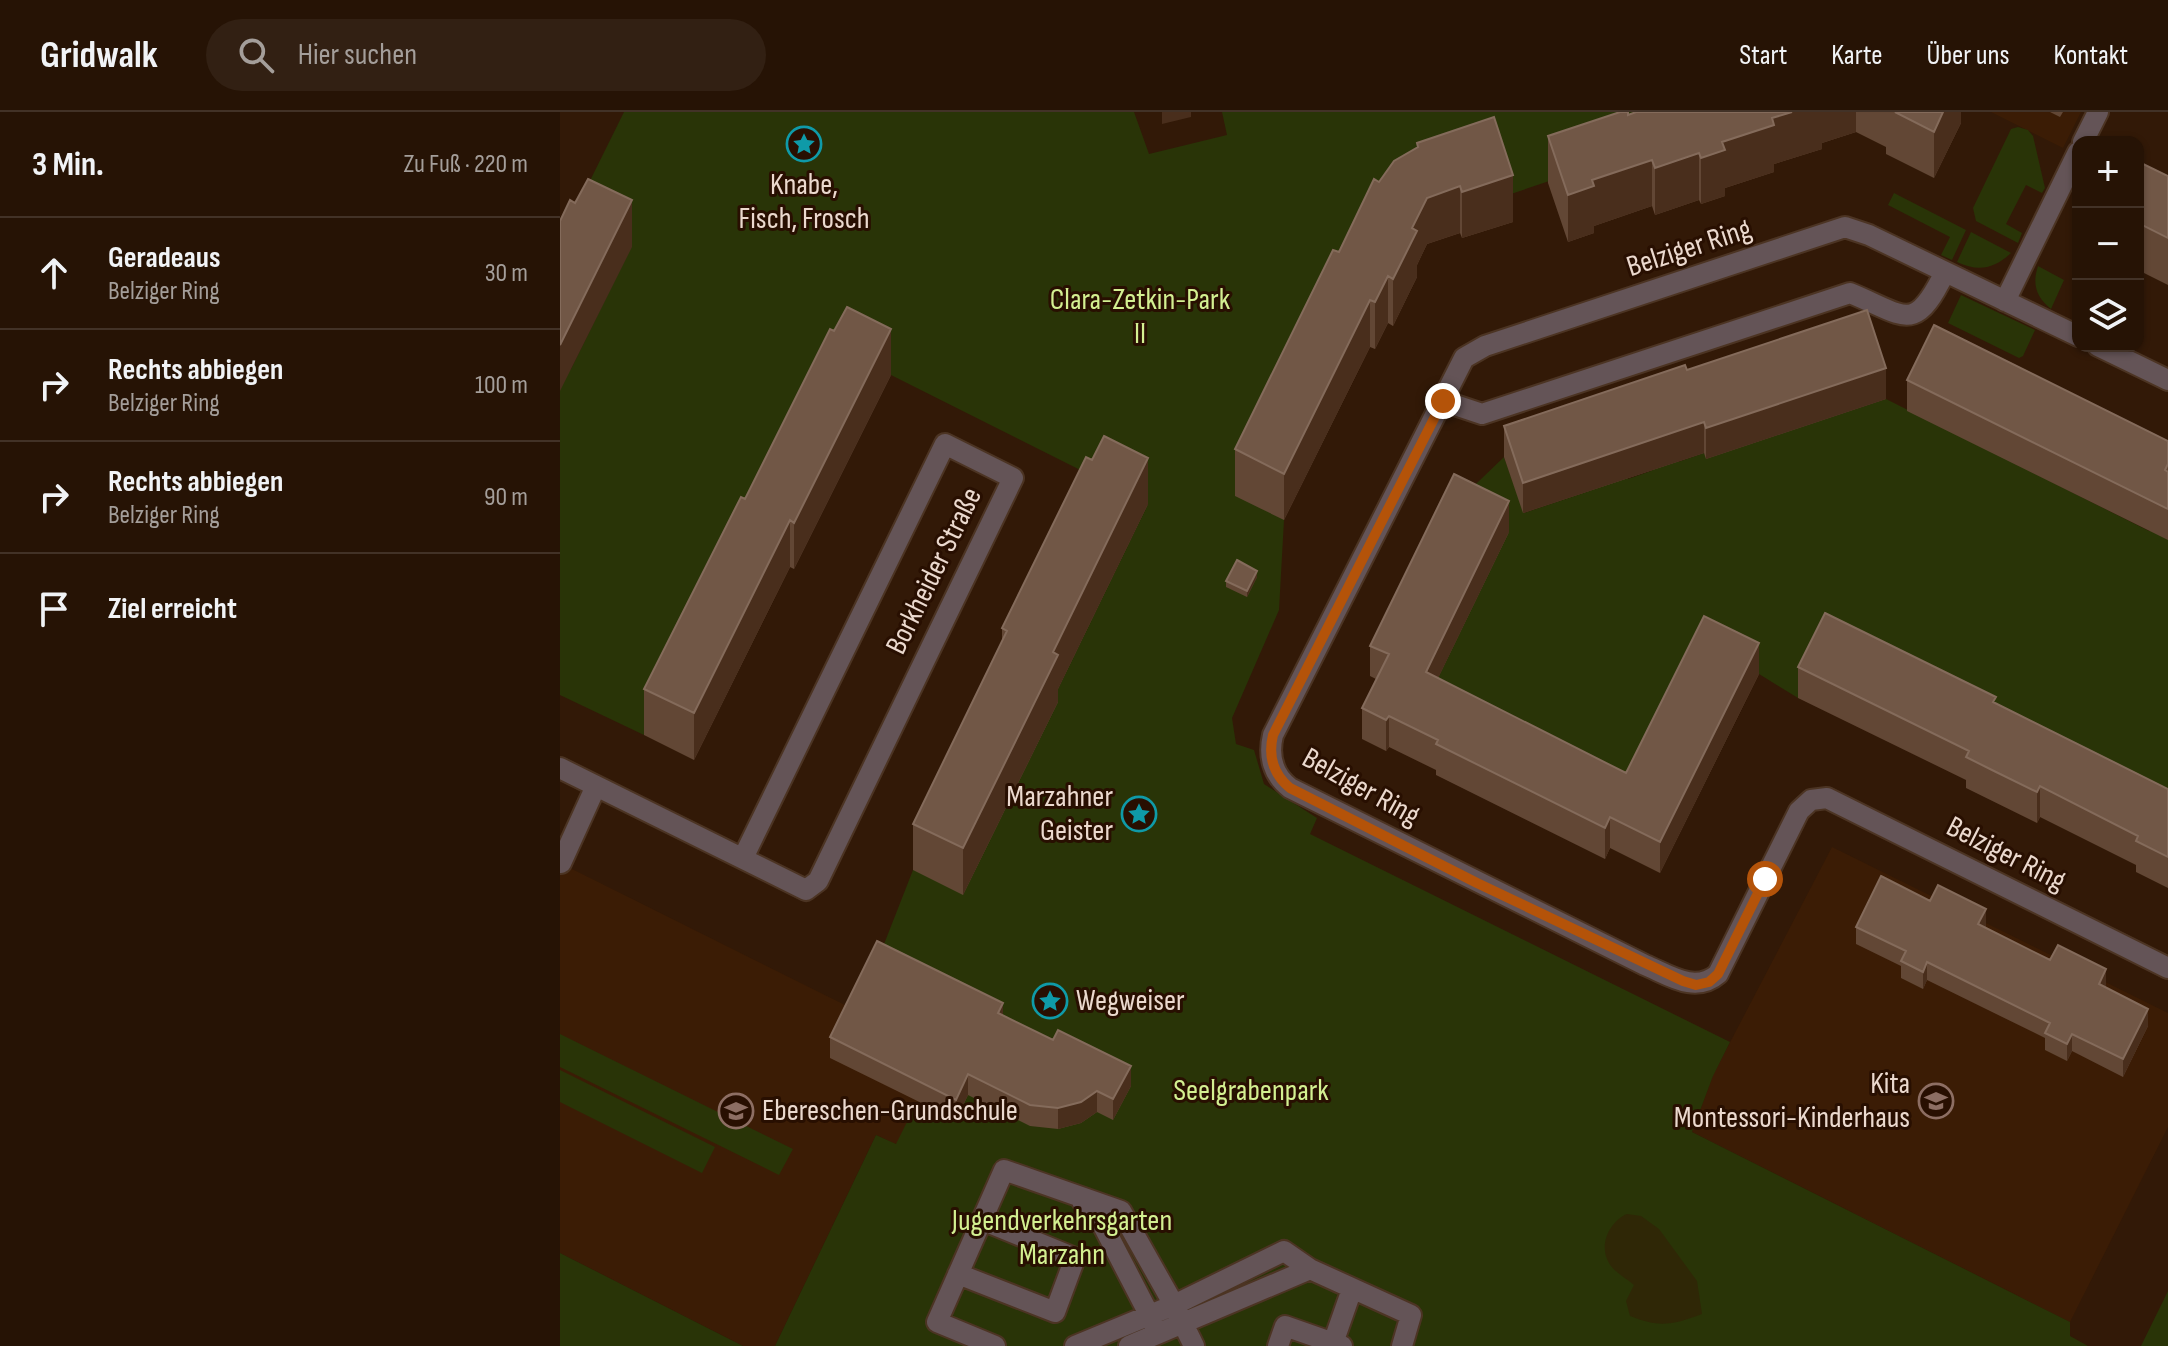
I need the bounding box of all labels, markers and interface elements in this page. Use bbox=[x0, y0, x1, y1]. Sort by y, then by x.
search box bbox=[206, 19, 766, 91]
text: Gridwalk bbox=[40, 33, 158, 78]
icon: search bbox=[234, 33, 278, 77]
text: Hier suchen bbox=[298, 37, 417, 73]
text: Start bbox=[1739, 39, 1787, 72]
text: Karte bbox=[1831, 39, 1883, 72]
text: Über uns bbox=[1927, 39, 2010, 72]
text: Kontakt bbox=[2054, 39, 2128, 72]
place icon: Knabe, Fisch, Frosch bbox=[785, 125, 823, 163]
map controls bbox=[2072, 136, 2144, 352]
button: + bbox=[2072, 136, 2144, 208]
text: 3 Min. bbox=[32, 144, 104, 185]
text: Zu Fuß · 220 m bbox=[404, 149, 528, 180]
place label: Knabe, Fisch, Frosch bbox=[738, 167, 870, 237]
button: − bbox=[2072, 208, 2144, 280]
street label: Belziger Ring bbox=[1622, 211, 1756, 285]
text: Geradeaus bbox=[108, 240, 221, 276]
icon: ahead bbox=[32, 251, 76, 295]
text: 30 m bbox=[485, 258, 528, 289]
text: Belziger Ring bbox=[108, 276, 220, 307]
button: layers bbox=[2072, 280, 2144, 352]
park label: Clara-Zetkin-Park II bbox=[1050, 282, 1231, 352]
text: Rechts abbiegen bbox=[108, 352, 283, 388]
icon: right bbox=[32, 363, 76, 407]
text: 100 m bbox=[475, 370, 528, 401]
route end bbox=[1425, 383, 1461, 419]
text: Belziger Ring bbox=[108, 388, 220, 419]
text: Rechts abbiegen bbox=[108, 464, 283, 500]
icon: right bbox=[32, 475, 76, 519]
text: 90 m bbox=[484, 482, 528, 513]
street label: Borkheider Straße bbox=[878, 482, 990, 660]
text: Belziger Ring bbox=[108, 500, 220, 531]
icon: arrive bbox=[32, 587, 76, 631]
text: Ziel erreicht bbox=[108, 591, 237, 627]
street label: Belziger Ring bbox=[1296, 740, 1426, 834]
place label: Marzahner Geister bbox=[1006, 779, 1113, 849]
place icon: Marzahner Geister bbox=[1120, 795, 1158, 833]
street label: Belziger Ring bbox=[1940, 809, 2072, 899]
route start bbox=[1747, 861, 1783, 897]
place icon: Wegweiser bbox=[1031, 982, 1069, 1020]
place label: Wegweiser bbox=[1076, 983, 1185, 1019]
place label: Kita Montessori-Kinderhaus bbox=[1674, 1066, 1910, 1136]
park label: Seelgrabenpark bbox=[1173, 1073, 1329, 1109]
school or university icon: Kita Montessori-Kinderhaus bbox=[1917, 1082, 1955, 1120]
school or university icon: Ebereschen-Grundschule bbox=[717, 1092, 755, 1130]
place label: Ebereschen-Grundschule bbox=[762, 1093, 1018, 1129]
park label: Jugendverkehrsgarten Marzahn bbox=[951, 1203, 1172, 1273]

